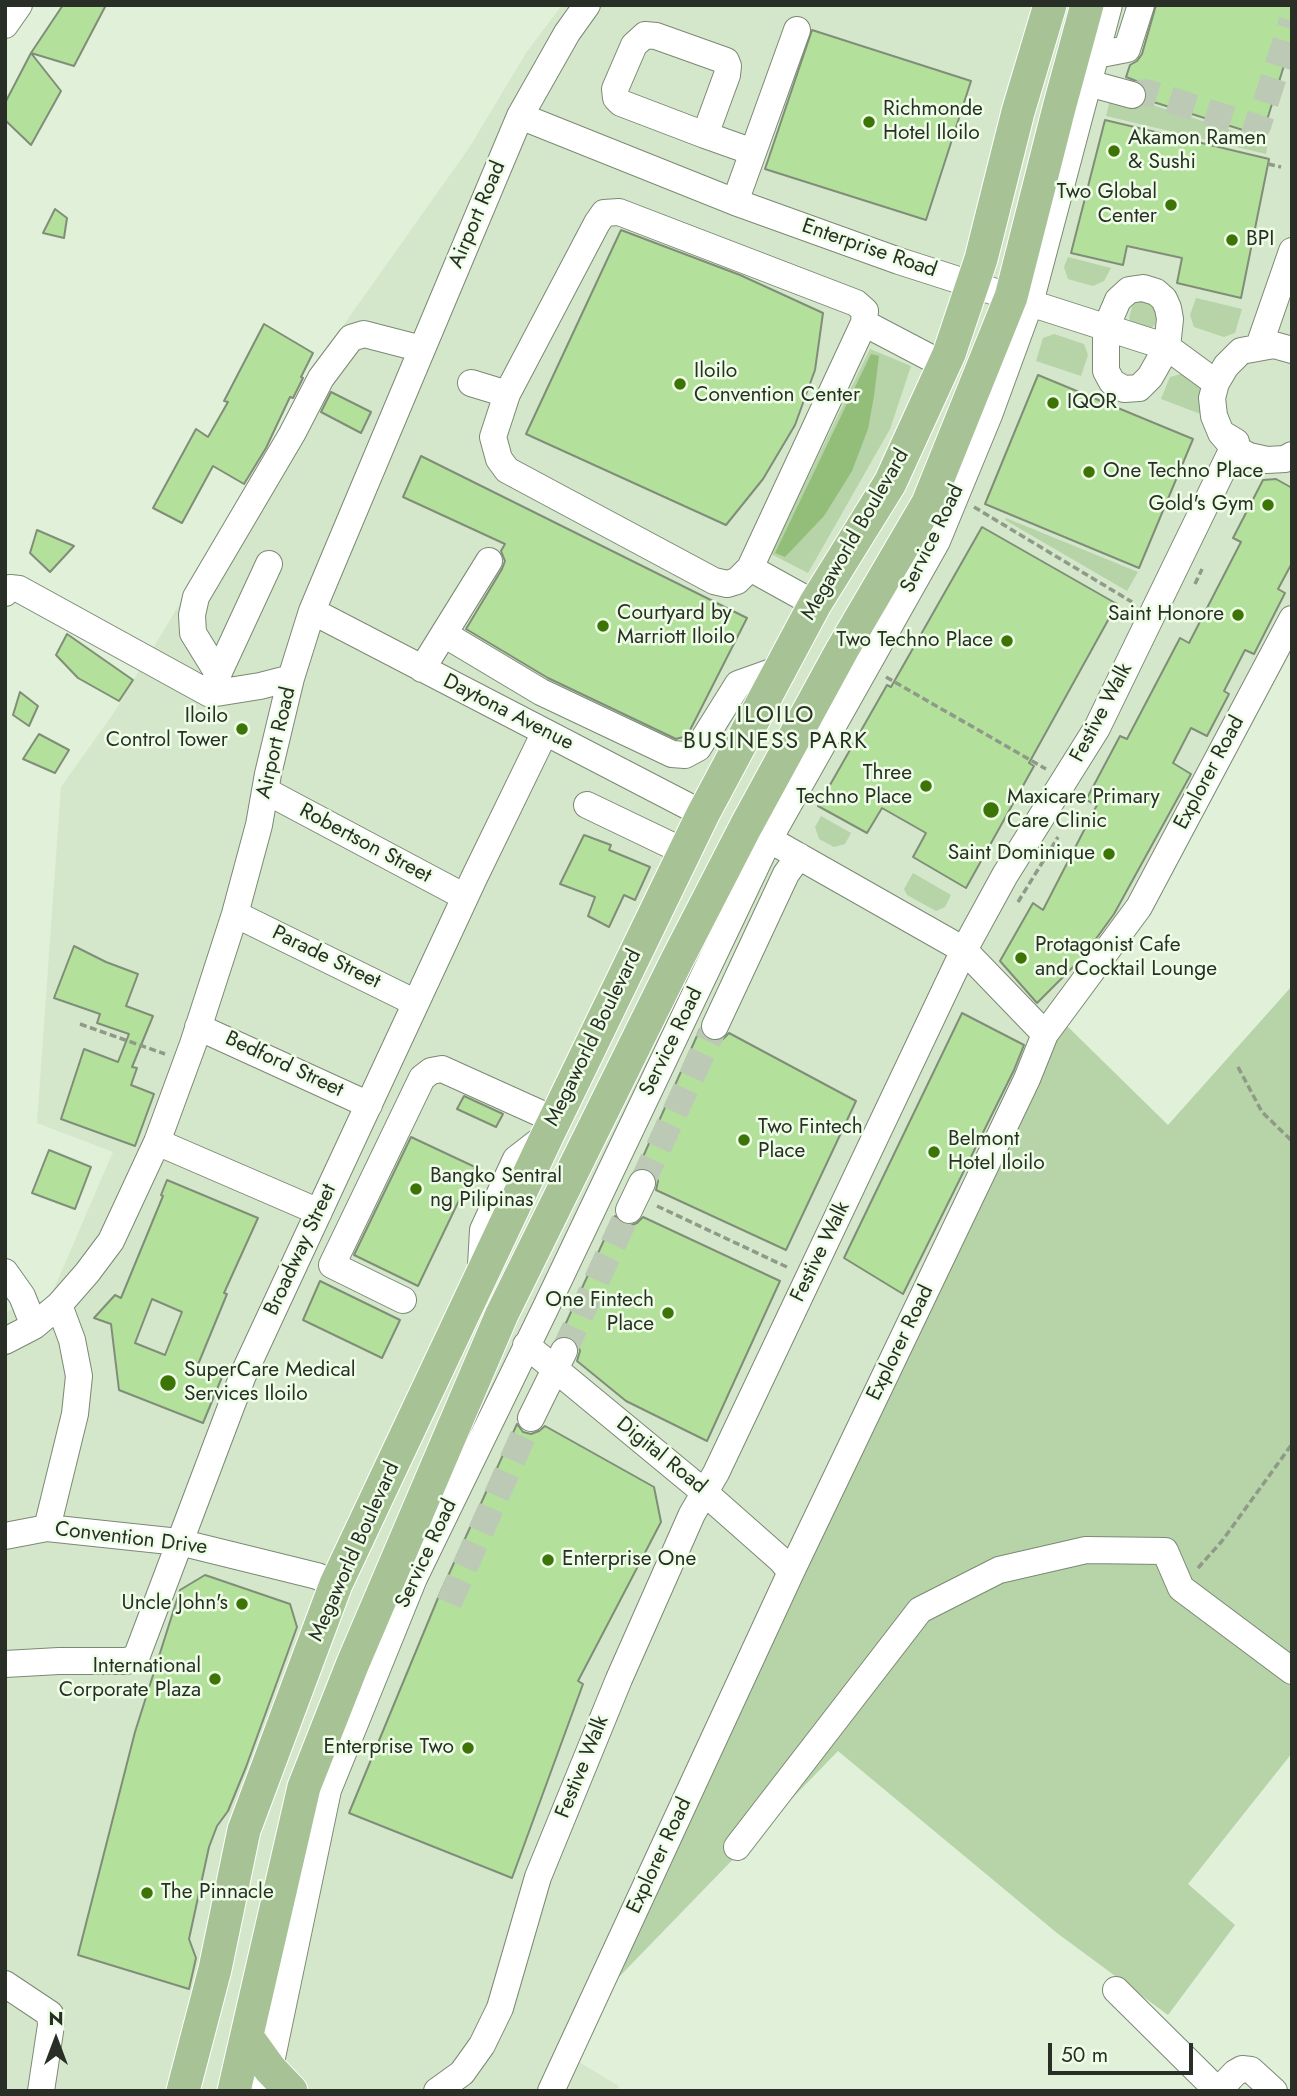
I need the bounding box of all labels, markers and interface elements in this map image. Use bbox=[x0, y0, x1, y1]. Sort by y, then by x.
place label: Richmonde Hotel Iloilo bbox=[883, 97, 983, 147]
marker: Richmonde Hotel Iloilo bbox=[861, 114, 877, 130]
place label: Akamon Ramen & Sushi bbox=[1128, 126, 1266, 176]
marker: Akamon Ramen & Sushi bbox=[1106, 143, 1122, 159]
street label: Airport Road bbox=[444, 158, 512, 272]
place label: Two Global Center bbox=[1057, 180, 1157, 230]
marker: Two Global Center bbox=[1163, 197, 1179, 213]
street label: Enterprise Road bbox=[798, 214, 940, 284]
place label: BPI bbox=[1246, 227, 1274, 253]
marker: BPI bbox=[1224, 232, 1240, 248]
place label: Iloilo Convention Center bbox=[694, 359, 860, 409]
marker: Iloilo Convention Center bbox=[672, 376, 688, 392]
place label: IQOR bbox=[1067, 390, 1117, 416]
marker: IQOR bbox=[1045, 395, 1061, 411]
street label: Megaworld Boulevard bbox=[797, 445, 915, 625]
place label: One Techno Place bbox=[1103, 459, 1263, 485]
marker: One Techno Place bbox=[1081, 464, 1097, 480]
street label: Service Road bbox=[896, 481, 970, 597]
place label: Gold's Gym bbox=[1149, 492, 1254, 518]
marker: Gold's Gym bbox=[1260, 497, 1276, 513]
place label: Courtyard by Marriott Iloilo bbox=[617, 601, 735, 651]
place label: Saint Honore bbox=[1108, 602, 1224, 628]
marker: Saint Honore bbox=[1230, 607, 1246, 623]
marker: Courtyard by Marriott Iloilo bbox=[595, 618, 611, 634]
place label: Two Techno Place bbox=[837, 628, 993, 654]
marker: Two Techno Place bbox=[999, 633, 1015, 649]
street label: Festive Walk bbox=[1065, 659, 1139, 767]
street label: Daytona Avenue bbox=[439, 669, 577, 757]
street label: Airport Road bbox=[252, 685, 302, 801]
district label: ILOILO BUSINESS PARK bbox=[685, 702, 867, 756]
place label: Iloilo Control Tower bbox=[106, 704, 228, 754]
street label: Explorer Road bbox=[1170, 712, 1250, 834]
marker: Iloilo Control Tower bbox=[234, 721, 250, 737]
place label: Three Techno Place bbox=[796, 761, 912, 811]
marker: Three Techno Place bbox=[918, 778, 934, 794]
place label: Maxicare Primary Care Clinic bbox=[1007, 785, 1160, 835]
street label: Robertson Street bbox=[295, 799, 435, 889]
marker: Maxicare Primary Care Clinic bbox=[981, 800, 1001, 820]
place label: Saint Dominique bbox=[948, 841, 1095, 867]
marker: Saint Dominique bbox=[1101, 846, 1117, 862]
street label: Parade Street bbox=[268, 921, 384, 995]
place label: Protagonist Cafe and Cocktail Lounge bbox=[1035, 933, 1217, 983]
street label: Megaworld Boulevard bbox=[540, 945, 648, 1131]
marker: Protagonist Cafe and Cocktail Lounge bbox=[1013, 950, 1029, 966]
street label: Service Road bbox=[635, 984, 709, 1100]
street label: Bedford Street bbox=[221, 1027, 347, 1103]
place label: Two Fintech Place bbox=[758, 1115, 863, 1165]
place label: Belmont Hotel Iloilo bbox=[948, 1127, 1045, 1177]
marker: Two Fintech Place bbox=[736, 1132, 752, 1148]
marker: Belmont Hotel Iloilo bbox=[926, 1144, 942, 1160]
place label: Bangko Sentral ng Pilipinas bbox=[430, 1164, 562, 1214]
street label: Broadway Street bbox=[260, 1180, 342, 1320]
marker: Bangko Sentral ng Pilipinas bbox=[408, 1181, 424, 1197]
street label: Festive Walk bbox=[786, 1198, 856, 1306]
street label: Explorer Road bbox=[862, 1281, 940, 1405]
place label: One Fintech Place bbox=[545, 1288, 654, 1338]
marker: One Fintech Place bbox=[660, 1305, 676, 1321]
place label: SuperCare Medical Services Iloilo bbox=[184, 1358, 356, 1408]
marker: SuperCare Medical Services Iloilo bbox=[158, 1373, 178, 1393]
street label: Digital Road bbox=[611, 1412, 711, 1500]
street label: Megaworld Boulevard bbox=[304, 1458, 406, 1646]
street label: Service Road bbox=[391, 1496, 463, 1612]
street label: Convention Drive bbox=[53, 1517, 209, 1561]
place label: Enterprise One bbox=[562, 1547, 696, 1573]
marker: Enterprise One bbox=[540, 1552, 556, 1568]
place label: Uncle John's bbox=[122, 1591, 228, 1617]
marker: Uncle John's bbox=[234, 1596, 250, 1612]
place label: International Corporate Plaza bbox=[59, 1654, 201, 1704]
marker: International Corporate Plaza bbox=[207, 1671, 223, 1687]
street label: Festive Walk bbox=[551, 1712, 615, 1822]
place label: Enterprise Two bbox=[324, 1735, 454, 1761]
marker: Enterprise Two bbox=[460, 1740, 476, 1756]
street label: Explorer Road bbox=[622, 1794, 698, 1918]
place label: The Pinnacle bbox=[161, 1880, 274, 1906]
marker: The Pinnacle bbox=[139, 1885, 155, 1901]
north arrow bbox=[21, 2005, 91, 2075]
text: N bbox=[48, 2005, 64, 2032]
scale bar bbox=[1052, 2030, 1197, 2074]
text: 50 m bbox=[1061, 2040, 1108, 2070]

